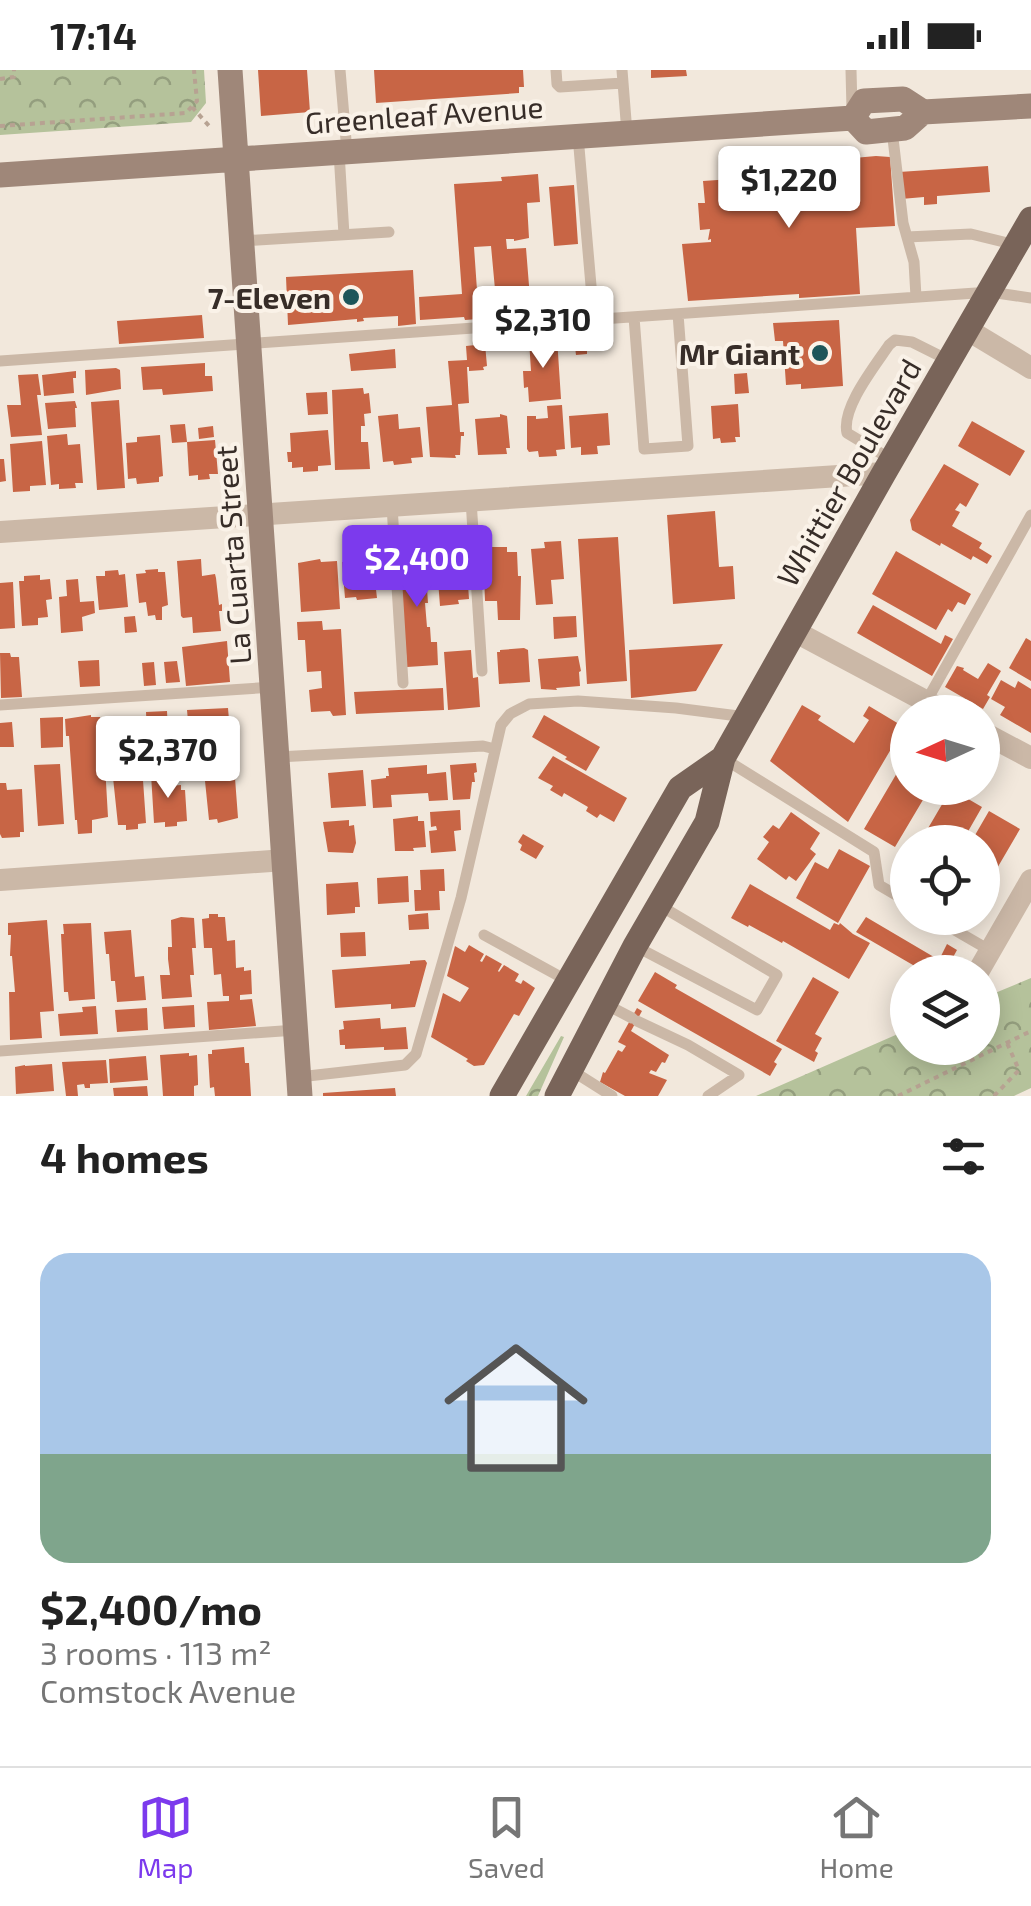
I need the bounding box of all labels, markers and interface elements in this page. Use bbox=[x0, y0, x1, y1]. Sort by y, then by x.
text: 17:14 bbox=[50, 12, 137, 58]
street label: Greenleaf Avenue bbox=[304, 88, 544, 140]
pin: $1,220 bbox=[708, 146, 870, 231]
text: $1,220 bbox=[740, 159, 838, 197]
place label: 7-Eleven bbox=[208, 279, 331, 315]
marker: 7-Eleven bbox=[340, 286, 362, 308]
pin: $2,310 bbox=[462, 286, 624, 371]
text: $2,310 bbox=[494, 299, 592, 337]
place label: Mr Giant bbox=[679, 335, 800, 371]
marker: Mr Giant bbox=[809, 342, 831, 364]
street label: Whittier Boulevard bbox=[768, 352, 928, 592]
street label: La Cuarta Street bbox=[206, 444, 258, 666]
pin: $2,400 bbox=[336, 525, 498, 610]
text: $2,400 bbox=[364, 538, 470, 576]
north arrow bbox=[890, 695, 1000, 805]
map controls bbox=[890, 695, 1000, 1065]
pin: $2,370 bbox=[87, 716, 249, 801]
text: $2,370 bbox=[118, 729, 218, 767]
button: locate bbox=[890, 825, 1000, 935]
button: layers bbox=[890, 955, 1000, 1065]
icon: filters bbox=[936, 1129, 991, 1184]
text: 4 homes bbox=[40, 1131, 209, 1181]
icon: home bbox=[426, 1318, 606, 1498]
text: $2,400/mo bbox=[40, 1583, 262, 1633]
text: 3 rooms · 113 m² bbox=[40, 1633, 272, 1671]
text: Comstock Avenue bbox=[40, 1671, 296, 1709]
tab: Map bbox=[137, 1790, 193, 1884]
tab: Saved bbox=[468, 1790, 545, 1884]
tab: Home bbox=[820, 1790, 894, 1884]

